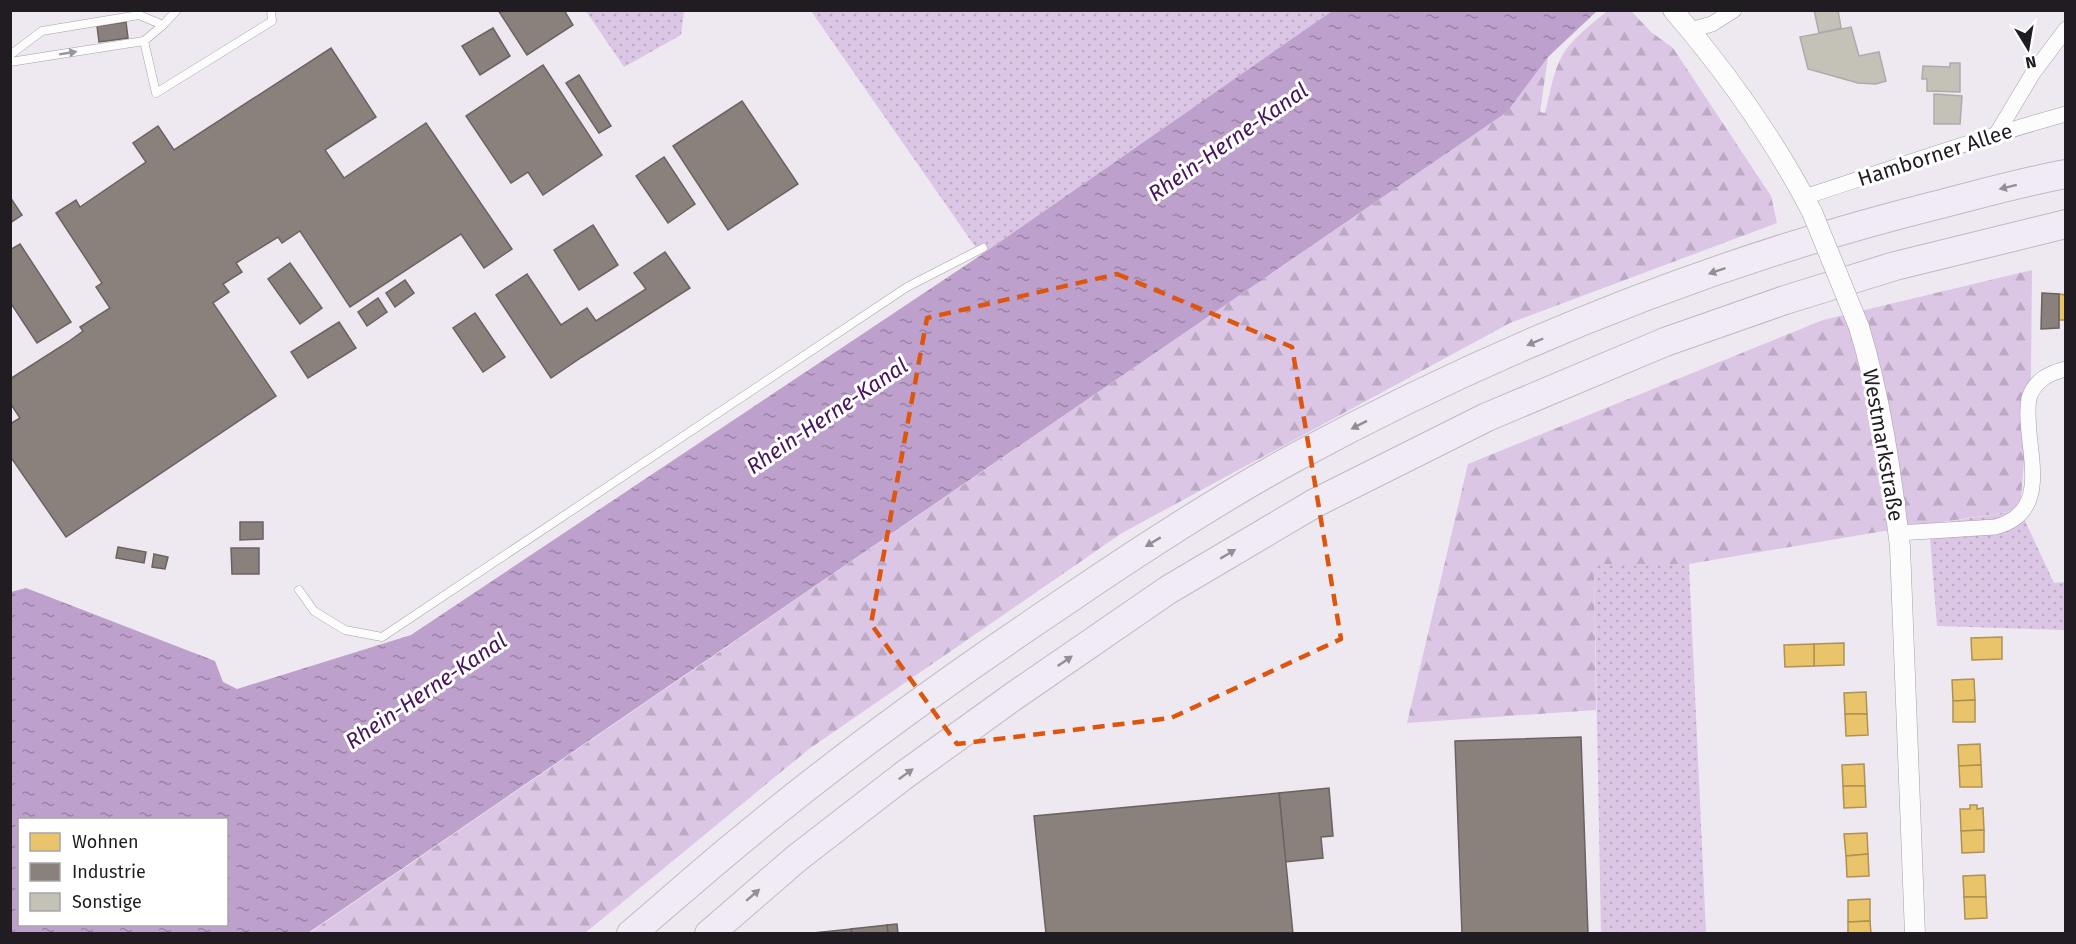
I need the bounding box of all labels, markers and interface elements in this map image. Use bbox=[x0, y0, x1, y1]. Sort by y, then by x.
north arrow bbox=[1998, 18, 2058, 78]
one-way arrow bbox=[59, 48, 78, 57]
text: N bbox=[2024, 52, 2038, 73]
water label: Rhein-Herne-Kanal bbox=[1143, 77, 1313, 207]
street label: Hamborner Allee bbox=[1854, 118, 2016, 192]
one-way arrow bbox=[1999, 182, 2018, 192]
one-way arrow bbox=[1708, 267, 1726, 277]
one-way arrow bbox=[1526, 337, 1544, 347]
water label: Rhein-Herne-Kanal bbox=[741, 352, 913, 480]
street label: Westmarkstraße bbox=[1857, 367, 1909, 523]
one-way arrow bbox=[1351, 421, 1368, 430]
one-way arrow bbox=[1145, 537, 1161, 548]
one-way arrow bbox=[1220, 549, 1236, 560]
water label: Rhein-Herne-Kanal bbox=[340, 627, 512, 755]
one-way arrow bbox=[1057, 656, 1073, 667]
one-way arrow bbox=[898, 768, 914, 780]
legend bbox=[18, 818, 228, 926]
text: Wohnen bbox=[72, 831, 139, 853]
text: Industrie bbox=[72, 861, 146, 883]
one-way arrow bbox=[746, 888, 761, 902]
text: Sonstige bbox=[72, 891, 142, 913]

